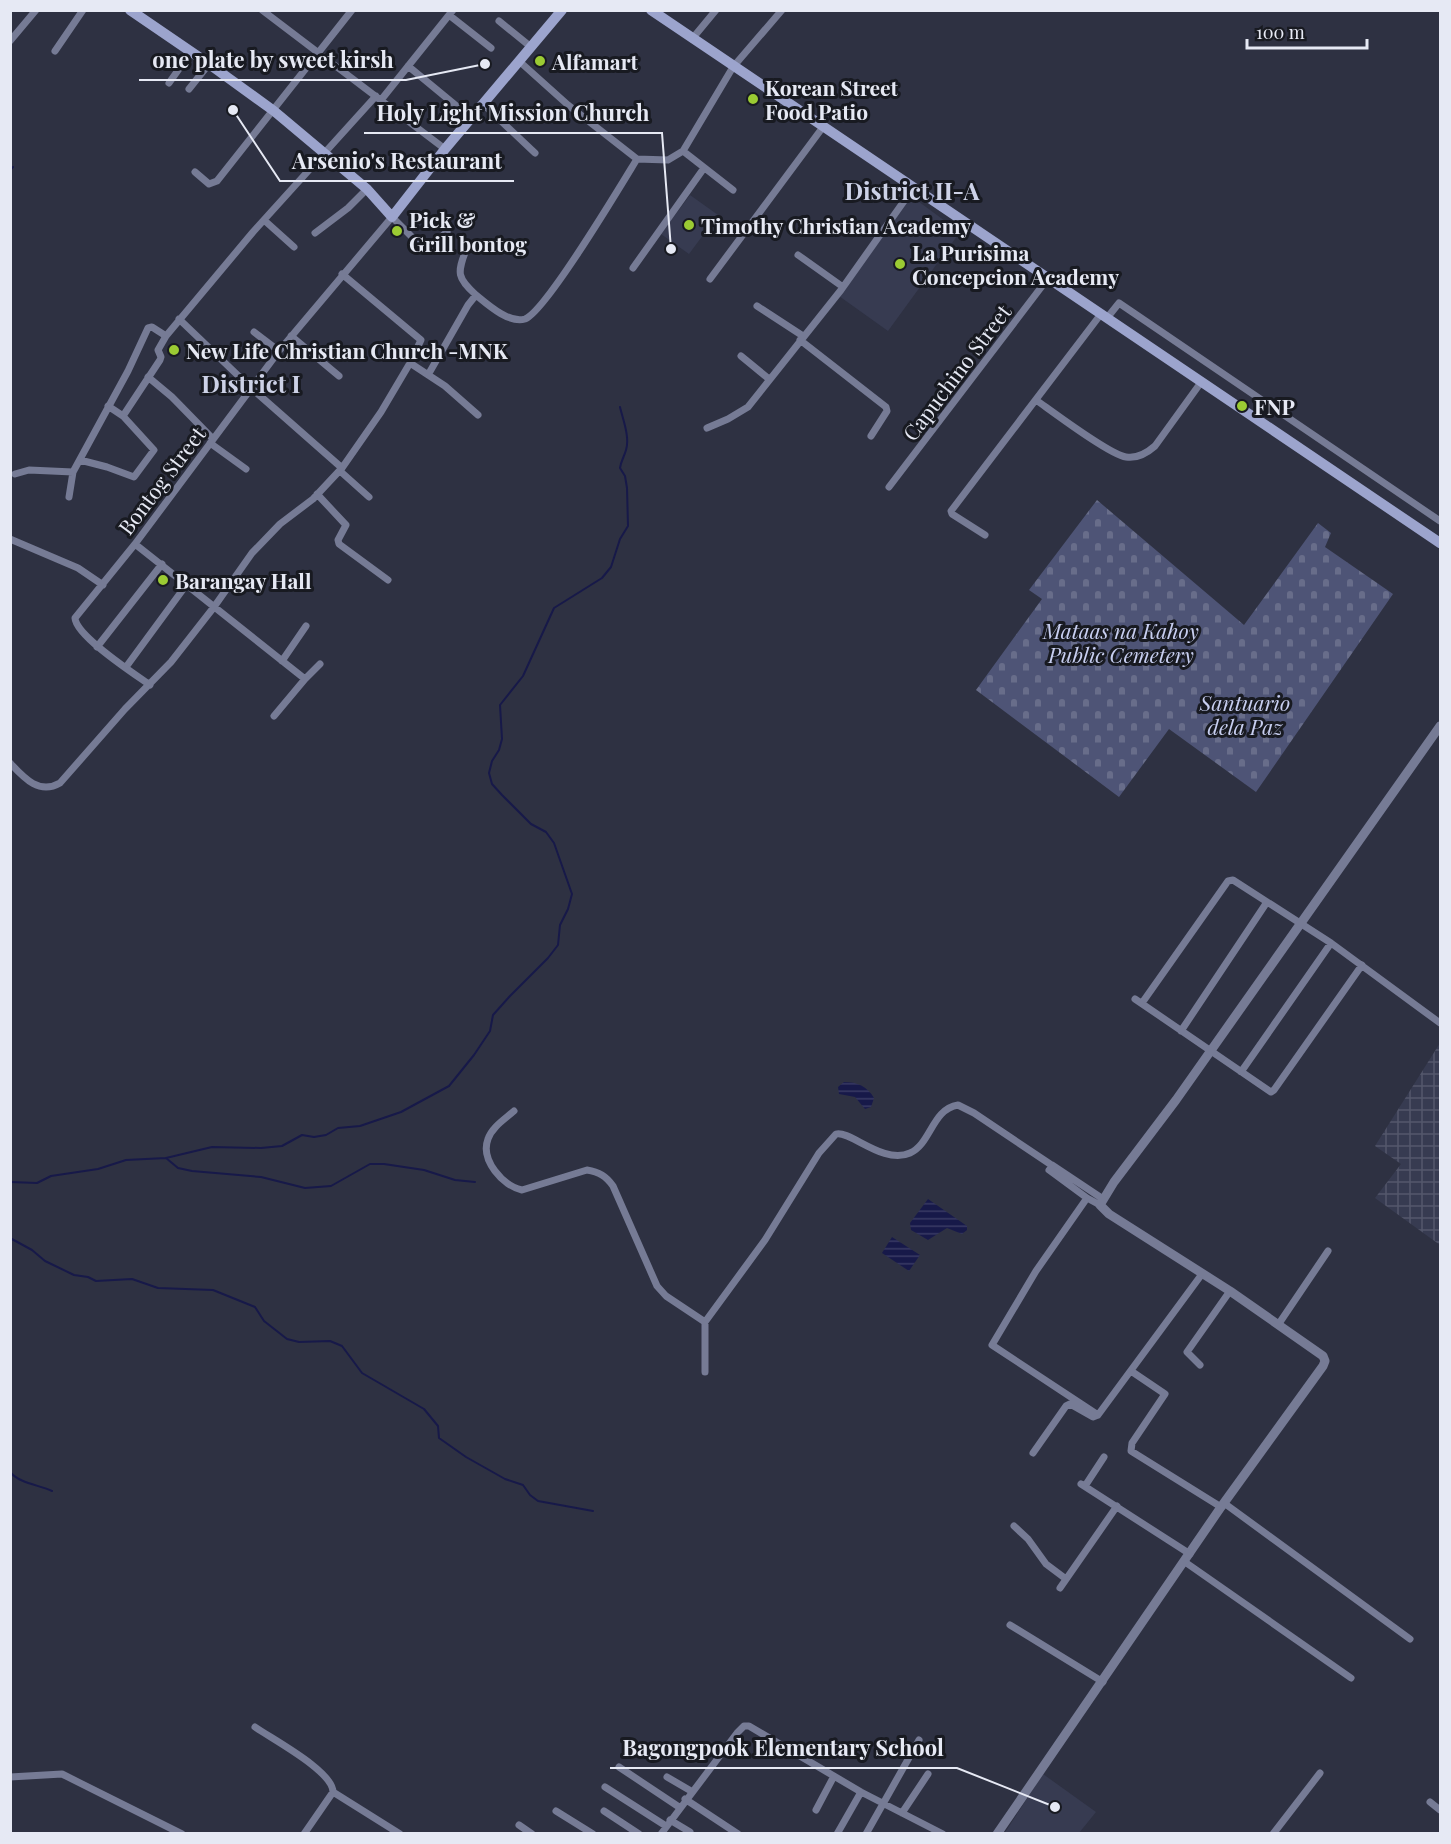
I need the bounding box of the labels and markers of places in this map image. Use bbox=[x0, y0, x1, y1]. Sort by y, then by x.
callout: one plate by sweet kirsh bbox=[139, 40, 406, 80]
place label: Alfamart bbox=[551, 47, 638, 75]
marker: Alfamart bbox=[533, 54, 547, 68]
place label: Korean Street Food Patio bbox=[765, 73, 899, 125]
marker: Korean Street Food Patio bbox=[746, 92, 760, 106]
callout: Holy Light Mission Church bbox=[364, 93, 662, 133]
callout: Arsenio's Restaurant bbox=[280, 141, 514, 181]
place label: Pick & Grill bontog bbox=[409, 205, 527, 257]
place label: Timothy Christian Academy bbox=[701, 211, 971, 239]
marker: Timothy Christian Academy bbox=[682, 218, 696, 232]
marker: Pick & Grill bontog bbox=[390, 224, 404, 238]
place label: La Purisima Concepcion Academy bbox=[912, 238, 1119, 290]
marker: La Purisima Concepcion Academy bbox=[893, 257, 907, 271]
place label: New Life Christian Church -MNK bbox=[186, 336, 509, 364]
marker: New Life Christian Church -MNK bbox=[167, 343, 181, 357]
place label: FNP bbox=[1254, 392, 1296, 420]
marker: FNP bbox=[1235, 399, 1249, 413]
place label: Barangay Hall bbox=[175, 566, 312, 594]
marker: Barangay Hall bbox=[156, 573, 170, 587]
callout: Bagongpook Elementary School bbox=[610, 1728, 957, 1768]

